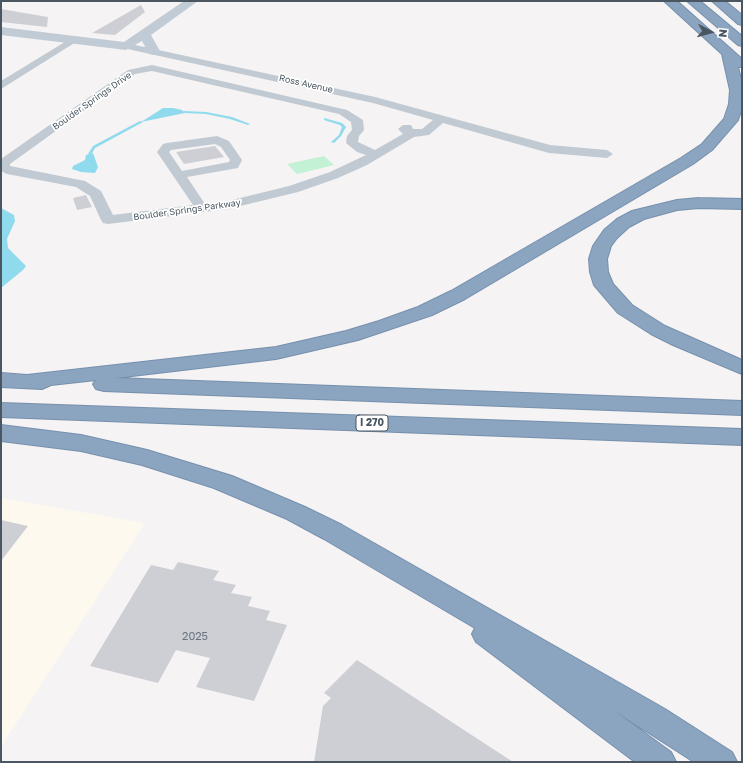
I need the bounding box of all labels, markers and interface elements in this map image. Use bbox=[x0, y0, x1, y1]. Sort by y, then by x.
north arrow bbox=[691, 12, 731, 52]
text: N bbox=[717, 28, 730, 38]
street label: Boulder Springs Drive bbox=[50, 70, 134, 132]
street label: Ross Avenue bbox=[278, 73, 334, 95]
street label: Boulder Springs Parkway bbox=[133, 197, 241, 223]
road number: I 270 bbox=[356, 415, 388, 431]
house number: 2025 bbox=[182, 630, 208, 644]

